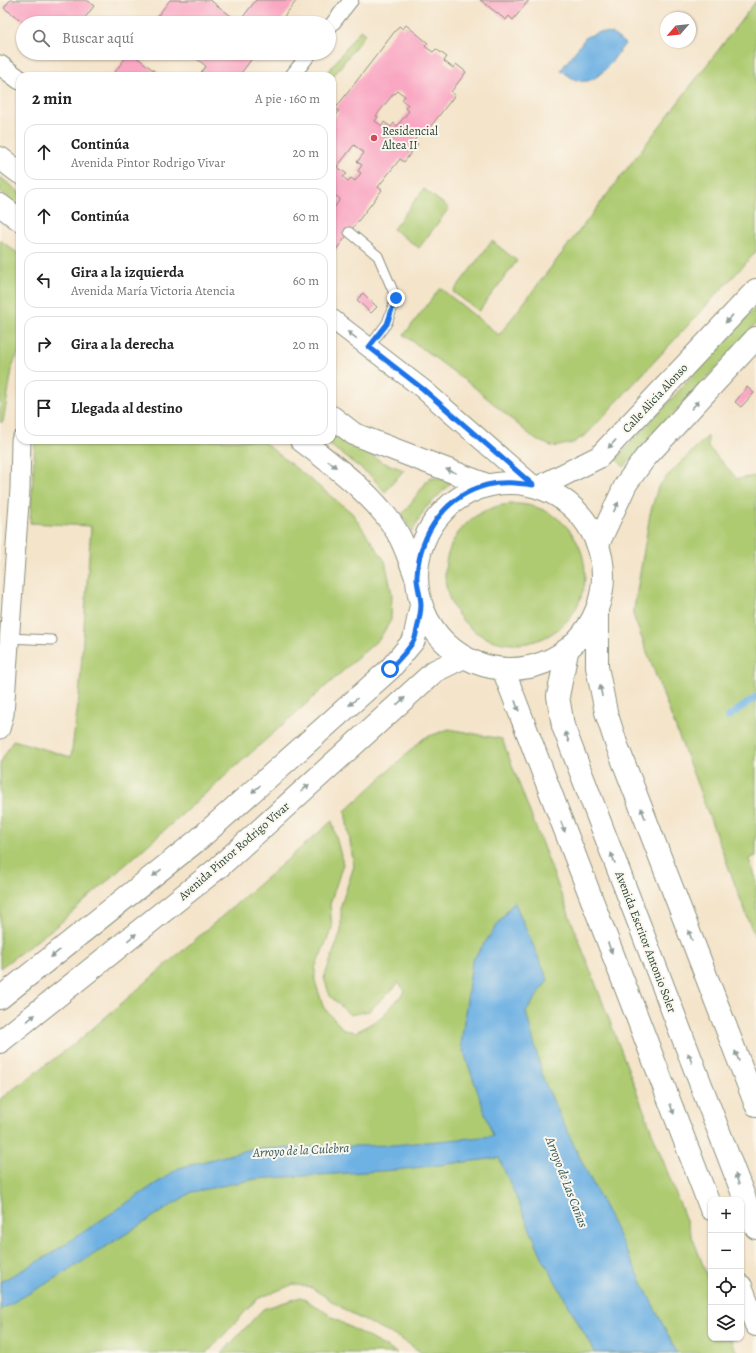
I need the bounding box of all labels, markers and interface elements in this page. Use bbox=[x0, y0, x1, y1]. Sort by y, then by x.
north arrow bbox=[660, 12, 696, 48]
search box bbox=[16, 16, 336, 60]
icon: search bbox=[30, 27, 52, 49]
text: Buscar aquí bbox=[62, 28, 134, 48]
text: 2 min bbox=[32, 87, 72, 110]
text: A pie · 160 m bbox=[255, 90, 320, 107]
place label: Residencial Altea II bbox=[381, 123, 438, 153]
marker: Residencial Altea II bbox=[369, 133, 379, 143]
text: Continúa bbox=[71, 134, 129, 154]
icon: ahead bbox=[33, 141, 55, 163]
text: 20 m bbox=[293, 144, 319, 161]
text: Avenida Pintor Rodrigo Vivar bbox=[71, 154, 225, 171]
icon: ahead bbox=[33, 205, 55, 227]
text: Continúa bbox=[71, 206, 129, 226]
text: 60 m bbox=[293, 208, 319, 225]
text: Gira a la izquierda bbox=[71, 262, 184, 282]
icon: left bbox=[33, 269, 55, 291]
text: 60 m bbox=[293, 272, 319, 289]
text: Avenida María Victoria Atencia bbox=[71, 282, 235, 299]
route end bbox=[387, 289, 405, 307]
one-way arrow bbox=[725, 314, 734, 324]
one-way arrow bbox=[347, 330, 358, 339]
icon: right bbox=[33, 333, 55, 355]
text: Gira a la derecha bbox=[71, 334, 174, 354]
text: 20 m bbox=[293, 336, 319, 353]
street label: Calle Alicia Alonso bbox=[619, 360, 691, 436]
icon: arrive bbox=[33, 397, 55, 419]
text: Llegada al destino bbox=[71, 398, 183, 418]
one-way arrow bbox=[690, 399, 699, 410]
one-way arrow bbox=[607, 439, 616, 449]
one-way arrow bbox=[326, 460, 337, 468]
one-way arrow bbox=[444, 468, 456, 474]
one-way arrow bbox=[613, 501, 619, 512]
route start bbox=[381, 660, 399, 678]
one-way arrow bbox=[598, 684, 604, 697]
one-way arrow bbox=[397, 697, 406, 706]
one-way arrow bbox=[348, 698, 358, 707]
one-way arrow bbox=[514, 700, 520, 712]
one-way arrow bbox=[563, 730, 569, 742]
one-way arrow bbox=[251, 784, 261, 793]
one-way arrow bbox=[300, 784, 311, 793]
street label: Avenida Pintor Rodrigo Vivar bbox=[174, 798, 293, 904]
one-way arrow bbox=[640, 807, 646, 819]
one-way arrow bbox=[561, 821, 567, 833]
one-way arrow bbox=[610, 851, 616, 863]
one-way arrow bbox=[151, 868, 162, 877]
street label: Avenida Escritor Antonio Soler bbox=[611, 868, 681, 1015]
one-way arrow bbox=[687, 928, 693, 940]
one-way arrow bbox=[127, 932, 138, 941]
one-way arrow bbox=[608, 943, 614, 955]
one-way arrow bbox=[50, 950, 61, 958]
one-way arrow bbox=[25, 1014, 36, 1022]
one-way arrow bbox=[733, 1049, 739, 1061]
one-way arrow bbox=[687, 1051, 693, 1063]
one-way arrow bbox=[670, 1103, 676, 1115]
water label: Arroyo de Las Cañas bbox=[541, 1133, 592, 1230]
water label: Arroyo de la Culebra bbox=[251, 1139, 350, 1161]
one-way arrow bbox=[733, 1172, 739, 1184]
map controls bbox=[708, 1197, 744, 1341]
button: + bbox=[708, 1197, 744, 1233]
button: − bbox=[708, 1233, 744, 1269]
button: locate bbox=[708, 1269, 744, 1305]
button: layers bbox=[708, 1305, 744, 1341]

